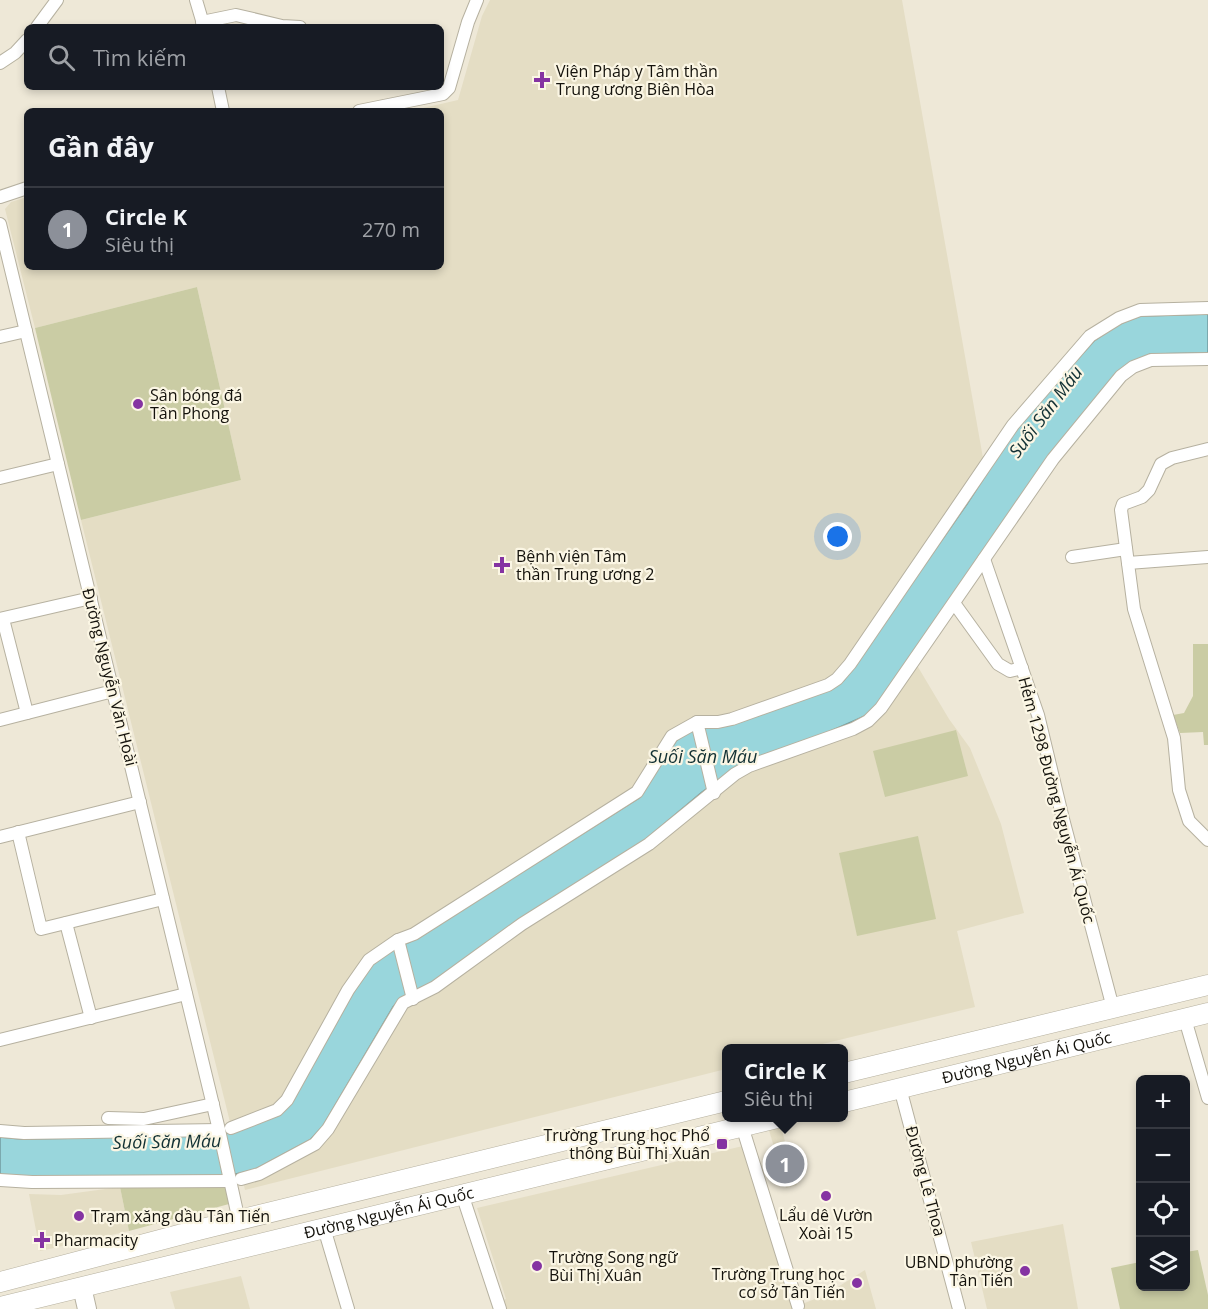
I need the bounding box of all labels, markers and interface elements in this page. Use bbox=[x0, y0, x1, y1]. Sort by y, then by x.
search box bbox=[24, 24, 444, 90]
icon: search bbox=[45, 41, 78, 74]
text: Tìm kiếm bbox=[93, 42, 187, 72]
place label: Viện Pháp y Tâm thần Trung ương Biên Hòa bbox=[556, 60, 718, 100]
marker: Viện Pháp y Tâm thần Trung ương Biên Hòa bbox=[533, 71, 551, 89]
text: Gần đây bbox=[48, 129, 154, 165]
text: Circle K bbox=[105, 201, 187, 231]
text: 1 bbox=[62, 216, 73, 243]
text: 270 m bbox=[362, 216, 420, 243]
text: Siêu thị bbox=[105, 231, 174, 258]
water label: Suối Săn Máu bbox=[1003, 361, 1087, 462]
place label: Sân bóng đá Tân Phong bbox=[150, 384, 242, 424]
marker: Sân bóng đá Tân Phong bbox=[131, 397, 145, 411]
your location bbox=[823, 522, 852, 551]
place label: Bệnh viện Tâm thần Trung ương 2 bbox=[516, 545, 654, 585]
marker: Bệnh viện Tâm thần Trung ương 2 bbox=[493, 556, 511, 574]
street label: Đường Nguyễn Văn Hoài bbox=[77, 586, 143, 768]
street label: Hẻm 1298 Đường Nguyễn Ái Quốc bbox=[1013, 674, 1101, 926]
water label: Suối Săn Máu bbox=[649, 744, 757, 768]
street label: Đường Nguyễn Ái Quốc bbox=[939, 1026, 1114, 1089]
popup bbox=[722, 1044, 848, 1122]
text: Circle K bbox=[744, 1055, 826, 1085]
map controls bbox=[1136, 1075, 1190, 1291]
button: + bbox=[1136, 1075, 1190, 1129]
text: Siêu thị bbox=[744, 1085, 813, 1112]
street label: Đường Lê Thoa bbox=[901, 1123, 951, 1239]
place label: Trường Trung học Phổ thông Bùi Thị Xuân bbox=[543, 1124, 710, 1164]
water label: Suối Săn Máu bbox=[112, 1128, 222, 1154]
button: − bbox=[1136, 1129, 1190, 1183]
marker: Trường Trung học Phổ thông Bùi Thị Xuân bbox=[715, 1137, 729, 1151]
pin: 1 bbox=[766, 1142, 804, 1186]
street label: Đường Nguyễn Ái Quốc bbox=[302, 1181, 476, 1244]
button: locate bbox=[1136, 1183, 1190, 1237]
marker: Lẩu dê Vườn Xoài 15 bbox=[819, 1189, 833, 1203]
place label: Lẩu dê Vườn Xoài 15 bbox=[779, 1204, 873, 1244]
place label: Trạm xăng dầu Tân Tiến bbox=[91, 1205, 270, 1227]
marker: Trạm xăng dầu Tân Tiến bbox=[72, 1209, 86, 1223]
place label: Pharmacity bbox=[54, 1229, 139, 1251]
marker: Pharmacity bbox=[35, 1233, 49, 1247]
button: layers bbox=[1136, 1237, 1190, 1291]
place label: Trường Song ngữ Bùi Thị Xuân bbox=[549, 1246, 679, 1286]
place label: UBND phường Tân Tiến bbox=[905, 1251, 1013, 1291]
marker: Trường Song ngữ Bùi Thị Xuân bbox=[530, 1259, 544, 1273]
place label: Trường Trung học cơ sở Tân Tiến bbox=[712, 1263, 845, 1303]
marker: UBND phường Tân Tiến bbox=[1018, 1264, 1032, 1278]
marker: Trường Trung học cơ sở Tân Tiến bbox=[850, 1276, 864, 1290]

